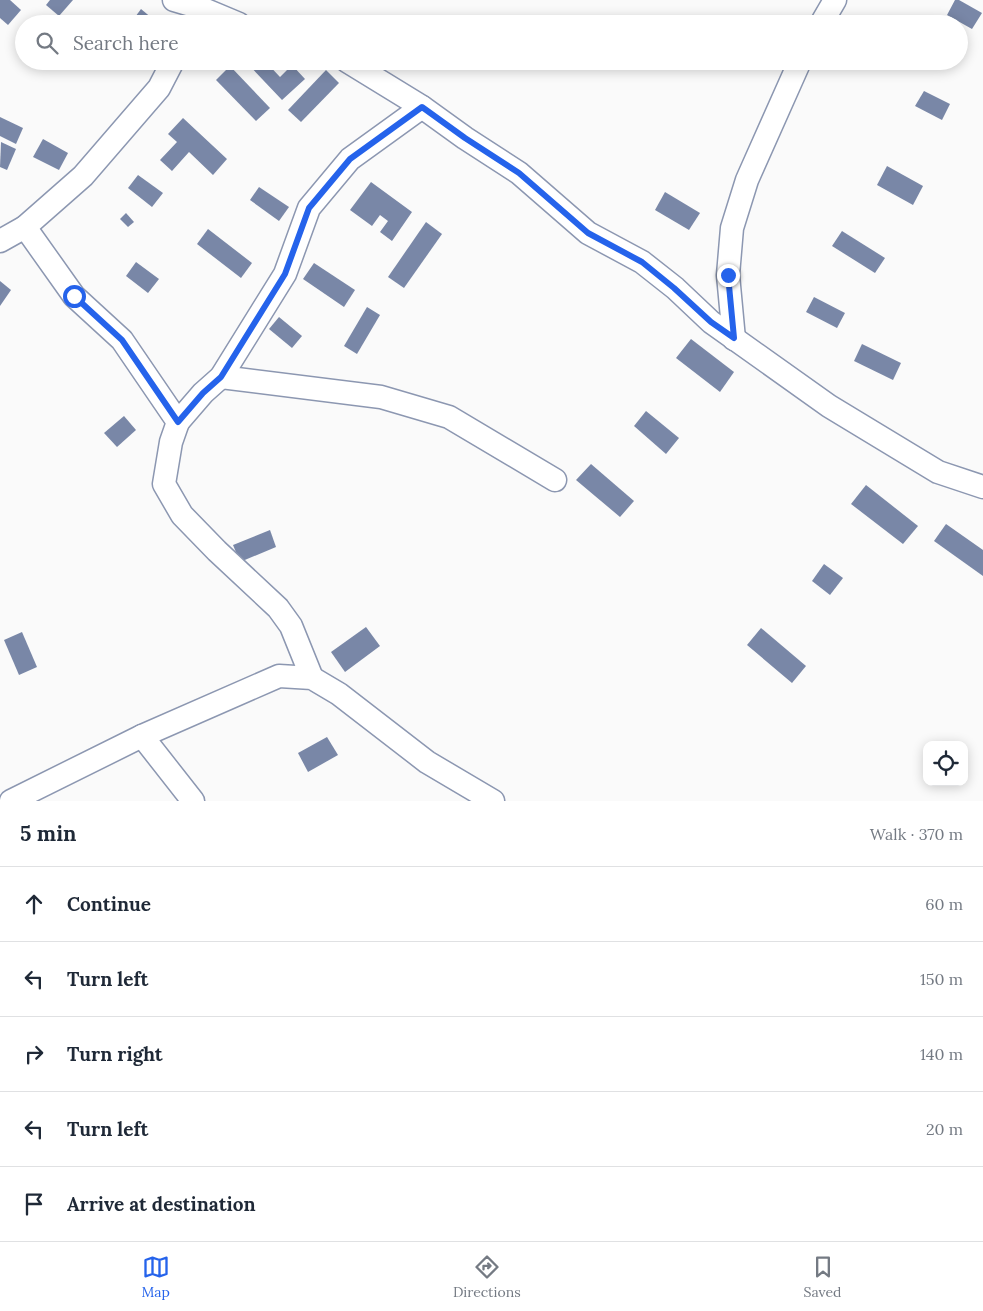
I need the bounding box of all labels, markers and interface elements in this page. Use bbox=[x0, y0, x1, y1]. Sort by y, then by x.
search box bbox=[15, 15, 968, 70]
icon: search bbox=[33, 29, 61, 57]
text: Search here bbox=[73, 31, 179, 55]
route end bbox=[717, 264, 740, 287]
route start bbox=[63, 285, 86, 308]
map controls bbox=[923, 741, 968, 786]
button: locate bbox=[923, 741, 968, 786]
text: 5 min bbox=[20, 820, 76, 847]
text: Walk · 370 m bbox=[870, 824, 963, 844]
icon: ahead bbox=[20, 890, 48, 918]
text: Continue bbox=[67, 892, 151, 916]
text: 60 m bbox=[925, 894, 963, 914]
icon: left bbox=[20, 965, 48, 993]
text: Turn left bbox=[67, 967, 148, 991]
text: 150 m bbox=[920, 969, 963, 989]
icon: right bbox=[20, 1040, 48, 1068]
text: Turn right bbox=[67, 1042, 163, 1066]
text: 140 m bbox=[920, 1044, 963, 1064]
icon: left bbox=[20, 1115, 48, 1143]
text: Turn left bbox=[67, 1117, 148, 1141]
text: 20 m bbox=[926, 1119, 963, 1139]
icon: arrive bbox=[20, 1190, 48, 1218]
text: Arrive at destination bbox=[67, 1192, 256, 1216]
tab: Map bbox=[141, 1253, 170, 1301]
tab: Directions bbox=[453, 1253, 521, 1301]
tab: Saved bbox=[804, 1253, 842, 1301]

